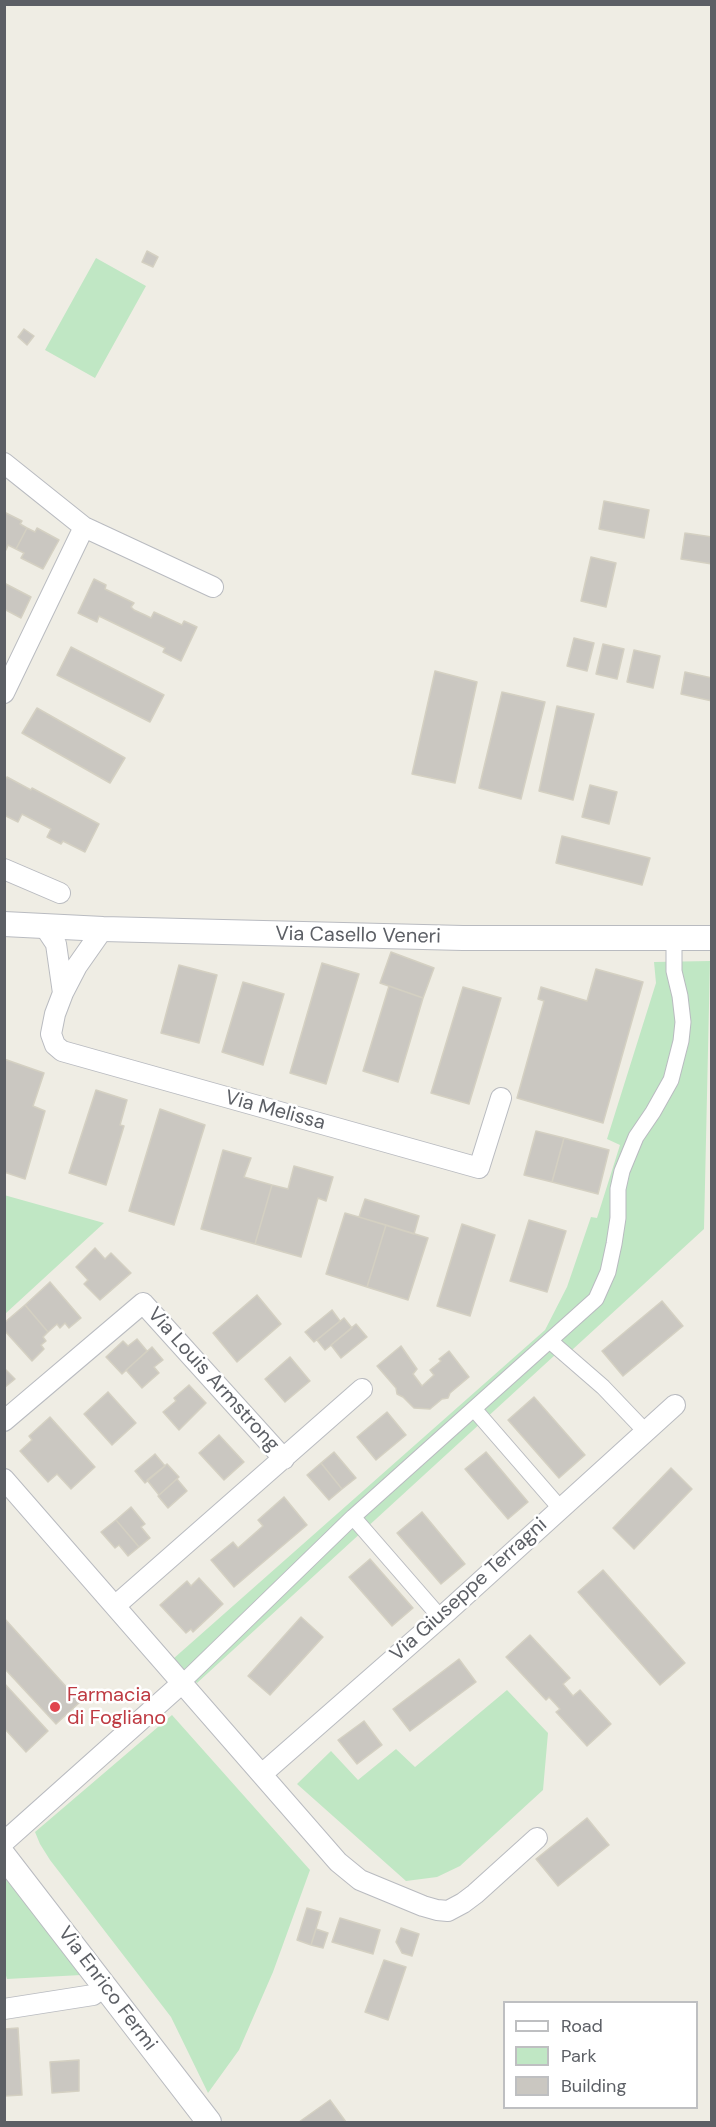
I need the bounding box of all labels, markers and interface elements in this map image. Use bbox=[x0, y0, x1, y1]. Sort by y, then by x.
street label: Via Casello Veneri bbox=[275, 923, 441, 949]
street label: Via Melissa bbox=[222, 1086, 328, 1136]
street label: Via Louis Armstrong bbox=[142, 1303, 284, 1457]
street label: Via Giuseppe Terragni bbox=[386, 1513, 552, 1667]
place label: Farmacia di Fogliano bbox=[67, 1684, 166, 1731]
marker: Farmacia di Fogliano bbox=[48, 1700, 62, 1714]
street label: Via Enrico Fermi bbox=[52, 1922, 162, 2056]
legend bbox=[503, 2001, 698, 2109]
text: Road bbox=[561, 2014, 603, 2038]
text: Park bbox=[561, 2044, 597, 2068]
text: Building bbox=[561, 2074, 626, 2098]

